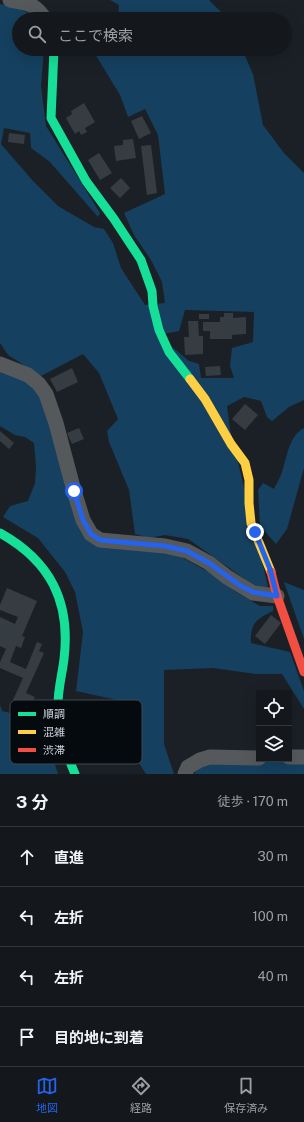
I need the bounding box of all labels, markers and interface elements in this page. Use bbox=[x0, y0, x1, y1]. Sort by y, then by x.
search box bbox=[12, 12, 292, 56]
icon: search bbox=[26, 23, 48, 45]
text: ここで検索 bbox=[58, 27, 133, 44]
route start bbox=[65, 482, 83, 500]
route end bbox=[246, 523, 264, 541]
map controls bbox=[256, 690, 292, 762]
button: locate bbox=[256, 690, 292, 726]
legend bbox=[10, 700, 142, 764]
text: 順調 bbox=[43, 708, 65, 720]
text: 混雑 bbox=[43, 726, 65, 738]
button: layers bbox=[256, 726, 292, 762]
text: 渋滞 bbox=[43, 744, 65, 756]
text: 3 分 bbox=[16, 792, 48, 812]
text: 徒歩 · 170 m bbox=[218, 794, 288, 809]
icon: ahead bbox=[16, 846, 38, 868]
text: 直進 bbox=[54, 849, 84, 866]
text: 30 m bbox=[258, 849, 288, 864]
icon: left bbox=[16, 906, 38, 928]
text: 左折 bbox=[54, 909, 84, 926]
text: 100 m bbox=[252, 909, 288, 924]
icon: left bbox=[16, 966, 38, 988]
text: 左折 bbox=[54, 969, 84, 986]
text: 40 m bbox=[257, 969, 288, 984]
icon: arrive bbox=[16, 1026, 38, 1048]
text: 目的地に到着 bbox=[54, 1029, 144, 1046]
tab: 地図 bbox=[36, 1075, 58, 1115]
tab: 経路 bbox=[130, 1075, 152, 1115]
tab: 保存済み bbox=[224, 1075, 268, 1115]

